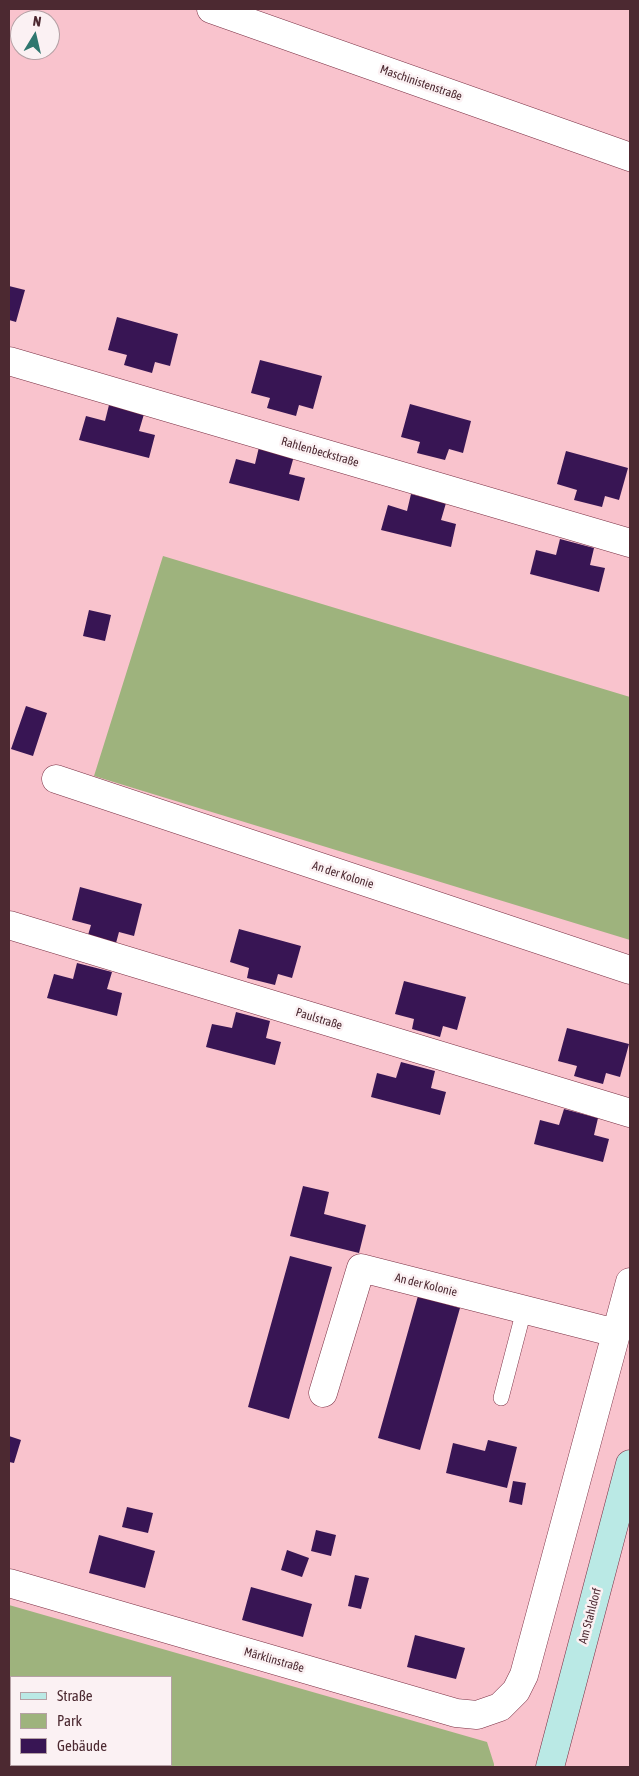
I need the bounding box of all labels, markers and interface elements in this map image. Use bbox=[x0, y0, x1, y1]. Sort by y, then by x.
north arrow bbox=[10, 10, 60, 60]
text: N bbox=[32, 13, 43, 30]
street label: Maschinistenstraße bbox=[378, 62, 464, 104]
street label: Rahlenbeckstraße bbox=[279, 434, 361, 470]
street label: An der Kolonie bbox=[310, 858, 376, 892]
street label: Paulstraße bbox=[294, 1005, 344, 1033]
street label: An der Kolonie bbox=[393, 1270, 459, 1300]
street label: Am Stahldorf bbox=[576, 1587, 604, 1645]
street label: Märklinstraße bbox=[242, 1645, 306, 1675]
legend bbox=[10, 1676, 172, 1766]
text: Straße bbox=[57, 1687, 93, 1704]
text: Park bbox=[57, 1712, 82, 1729]
text: Gebäude bbox=[57, 1737, 107, 1754]

